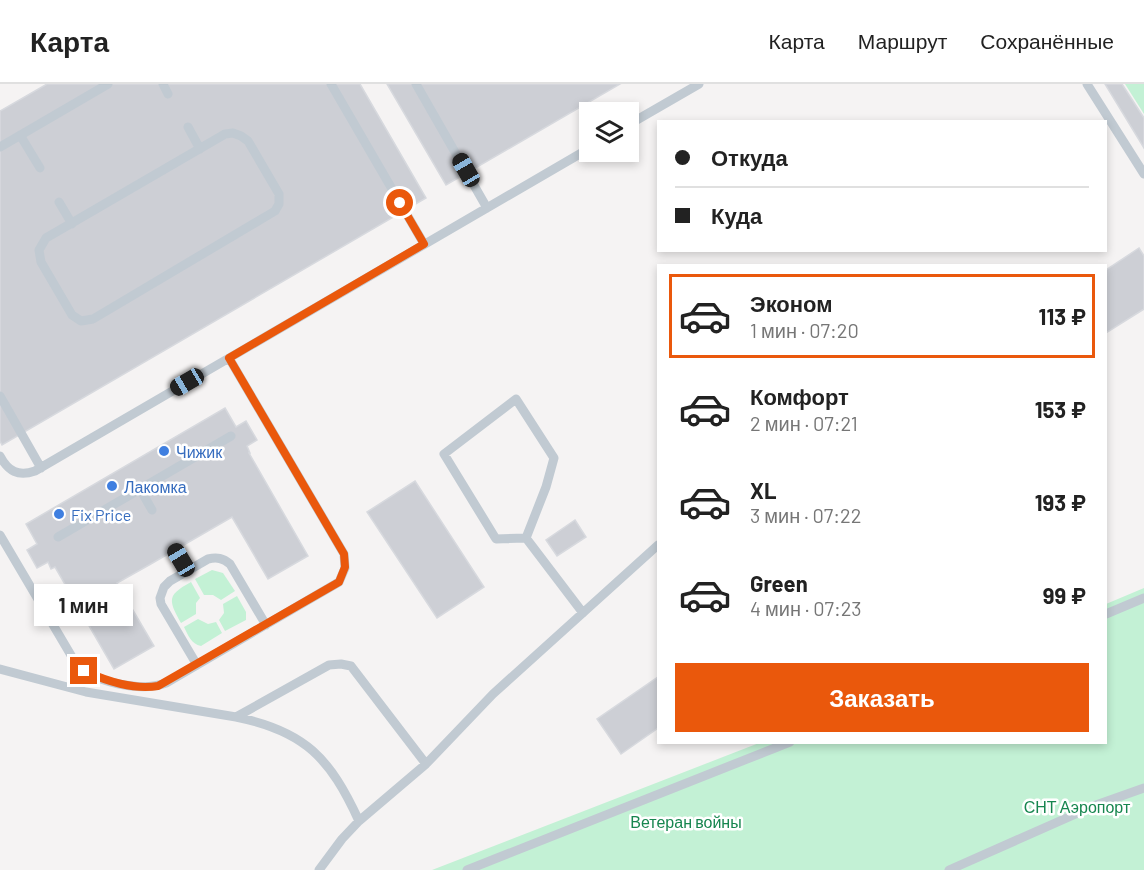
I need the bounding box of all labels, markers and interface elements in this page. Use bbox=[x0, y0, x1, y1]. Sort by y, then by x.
text: Карта bbox=[30, 24, 109, 58]
text: Карта bbox=[769, 28, 825, 53]
text: Маршрут bbox=[858, 28, 947, 53]
text: Сохранённые bbox=[980, 28, 1114, 53]
map controls bbox=[579, 102, 639, 162]
button: layers bbox=[579, 102, 639, 162]
text: Откуда bbox=[711, 144, 788, 170]
car bbox=[449, 150, 483, 190]
route start bbox=[386, 189, 413, 216]
text: Куда bbox=[711, 202, 762, 228]
icon: car bbox=[678, 289, 732, 343]
text: Эконом bbox=[750, 290, 833, 316]
text: 113 ₽ bbox=[1039, 303, 1086, 329]
text: 1 мин · 07:20 bbox=[750, 318, 859, 342]
car bbox=[167, 365, 207, 399]
icon: car bbox=[678, 382, 732, 436]
text: Комфорт bbox=[750, 383, 849, 409]
text: 153 ₽ bbox=[1035, 396, 1086, 422]
text: 2 мин · 07:21 bbox=[750, 411, 858, 435]
place label: Чижик bbox=[176, 442, 223, 461]
marker: Чижик bbox=[157, 444, 171, 458]
icon: car bbox=[678, 475, 732, 529]
place label: Лакомка bbox=[124, 477, 187, 496]
text: XL bbox=[750, 477, 776, 503]
marker: Лакомка bbox=[105, 479, 119, 493]
text: 193 ₽ bbox=[1035, 489, 1086, 515]
text: 3 мин · 07:22 bbox=[750, 503, 861, 527]
place label: Fix Price bbox=[71, 505, 131, 524]
marker: Fix Price bbox=[52, 507, 66, 521]
car bbox=[164, 540, 198, 580]
icon: car bbox=[678, 568, 732, 622]
text: Green bbox=[750, 570, 808, 596]
text: 99 ₽ bbox=[1043, 582, 1086, 608]
callout: 1 мин bbox=[34, 584, 134, 626]
text: 1 мин bbox=[58, 593, 109, 617]
text: 4 мин · 07:23 bbox=[750, 596, 862, 620]
route end bbox=[70, 657, 97, 684]
button: Заказать bbox=[675, 663, 1089, 732]
park label: СНТ Аэропорт bbox=[1024, 797, 1131, 816]
park label: Ветеран войны bbox=[630, 812, 742, 831]

